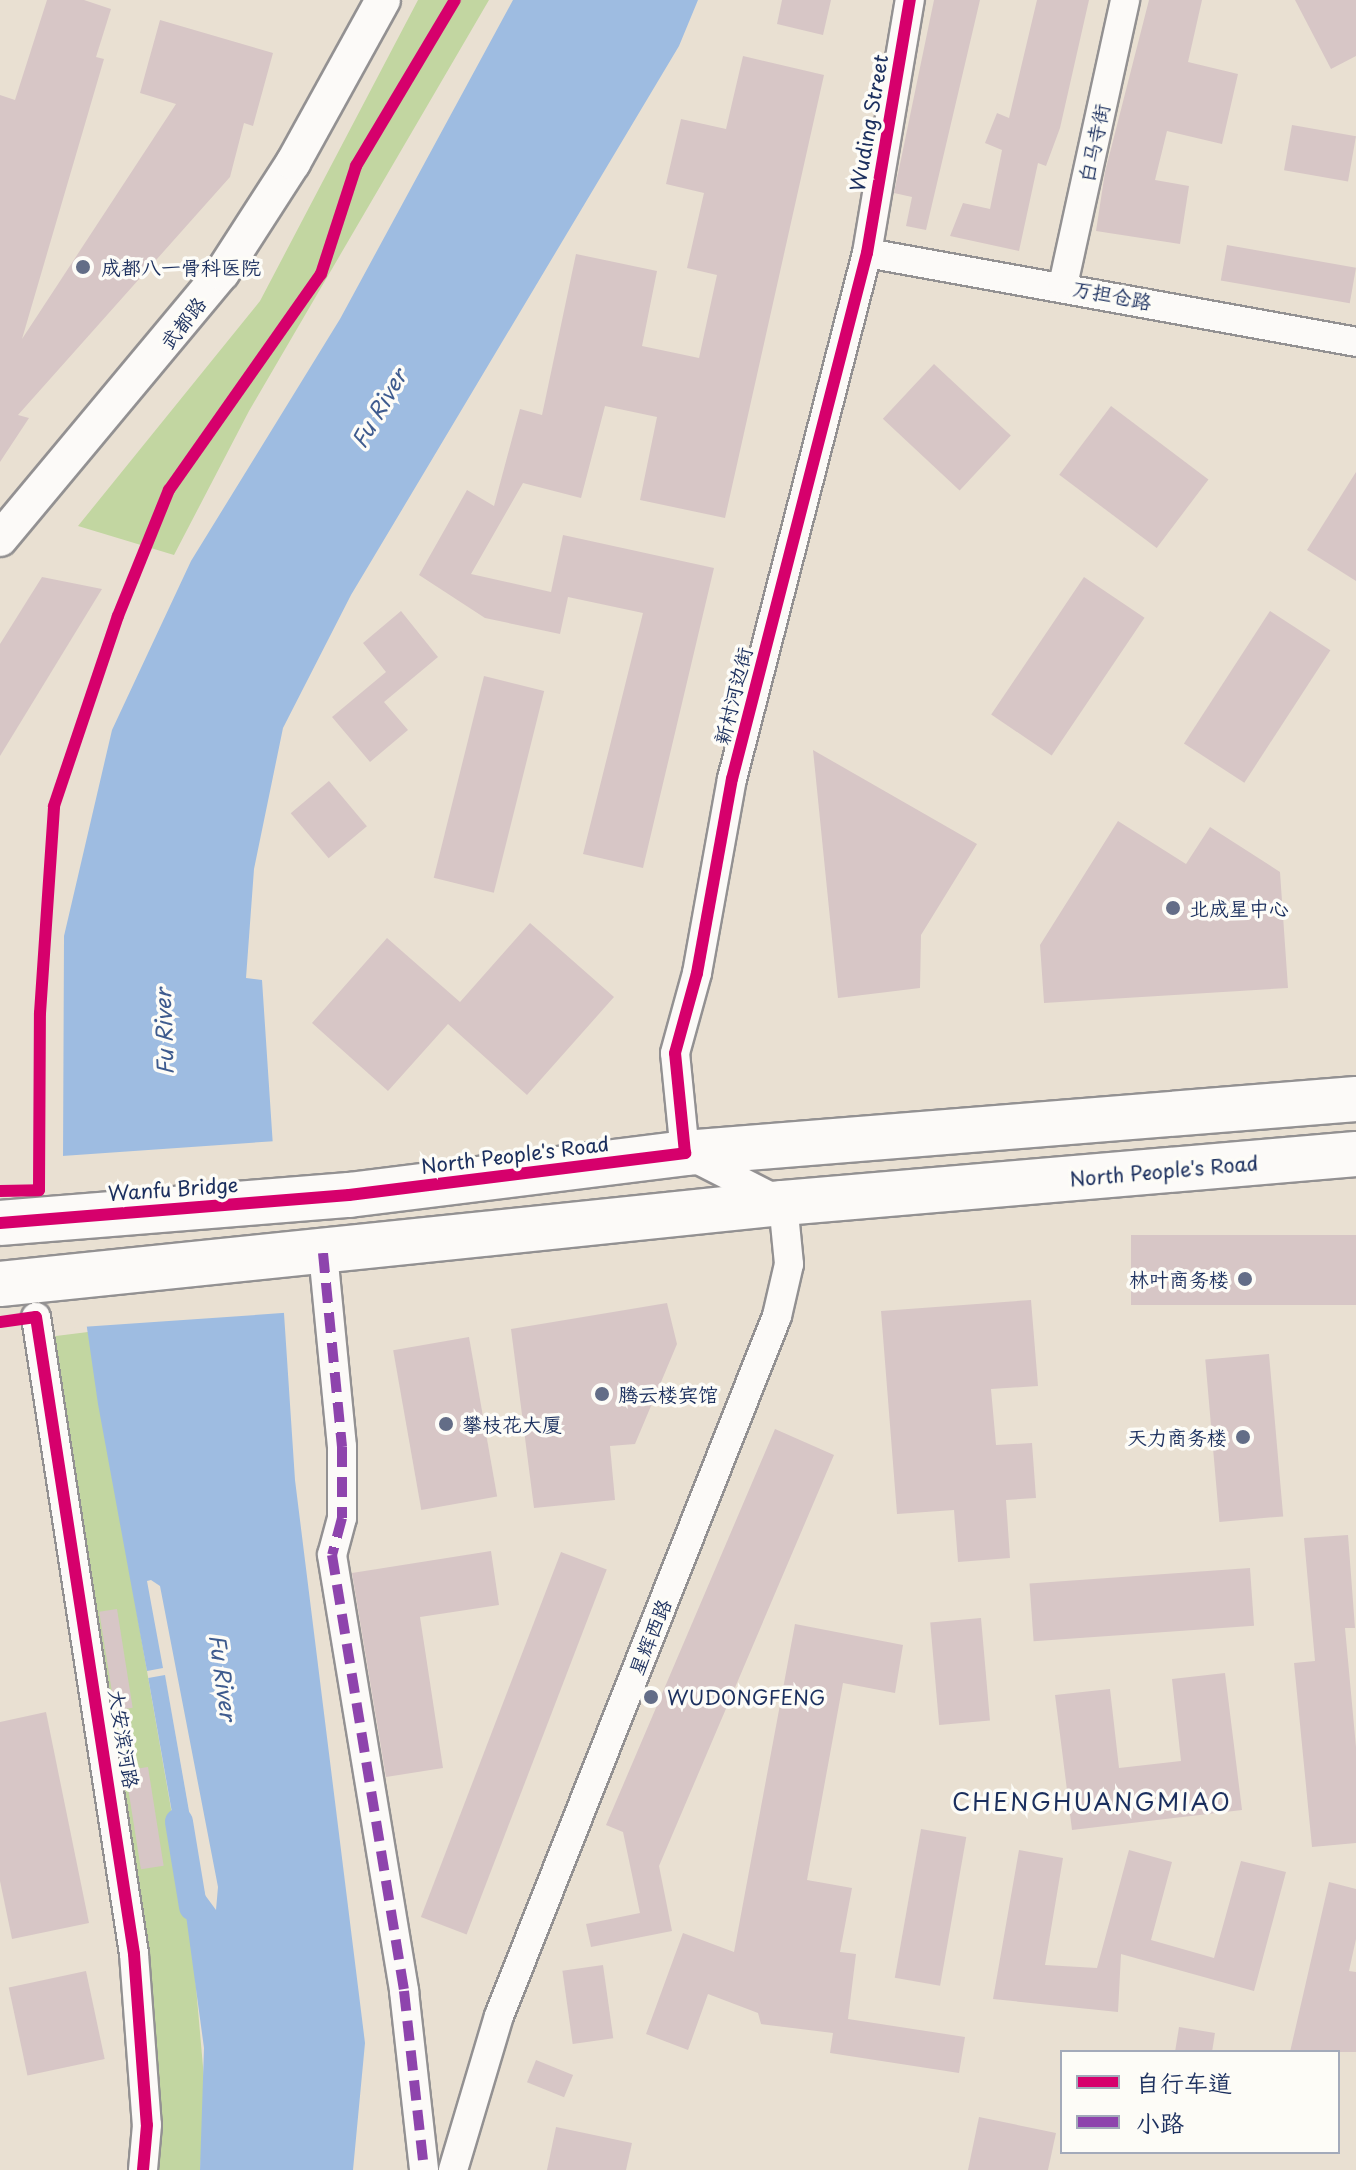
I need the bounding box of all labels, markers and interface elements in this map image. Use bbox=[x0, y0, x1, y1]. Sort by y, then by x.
street label: Wuding Street bbox=[845, 52, 893, 194]
street label: 白马寺街 bbox=[1074, 101, 1114, 185]
place label: 成都八一骨科医院 bbox=[101, 255, 261, 279]
marker: 成都八一骨科医院 bbox=[72, 256, 94, 278]
street label: 万担仓路 bbox=[1070, 276, 1154, 314]
street label: 武都路 bbox=[155, 292, 211, 354]
water label: Fu River bbox=[345, 364, 411, 452]
street label: 新村河边街 bbox=[709, 645, 757, 747]
place label: 北成星中心 bbox=[1189, 896, 1289, 920]
marker: 北成星中心 bbox=[1164, 899, 1182, 917]
water label: Fu River bbox=[148, 989, 178, 1075]
street label: North People's Road bbox=[419, 1131, 611, 1179]
street label: North People's Road bbox=[1068, 1151, 1260, 1191]
street label: Wanfu Bridge bbox=[106, 1172, 240, 1206]
place label: 林叶商务楼 bbox=[1129, 1267, 1229, 1291]
marker: 林叶商务楼 bbox=[1236, 1270, 1254, 1288]
place label: 腾云楼宾馆 bbox=[618, 1382, 718, 1406]
marker: 腾云楼宾馆 bbox=[593, 1385, 611, 1403]
place label: 攀枝花大厦 bbox=[462, 1412, 562, 1436]
marker: 攀枝花大厦 bbox=[437, 1415, 455, 1433]
place label: 天力商务楼 bbox=[1127, 1425, 1227, 1449]
marker: 天力商务楼 bbox=[1234, 1428, 1252, 1446]
street label: 星辉西路 bbox=[624, 1595, 676, 1679]
water label: Fu River bbox=[205, 1633, 243, 1721]
place label: WUDONGFENG bbox=[667, 1685, 825, 1709]
street label: 大安滨河路 bbox=[104, 1688, 144, 1790]
marker: WUDONGFENG bbox=[642, 1688, 660, 1706]
district label: CHENGHUANGMIAO bbox=[951, 1788, 1233, 1816]
legend bbox=[1060, 2050, 1340, 2154]
text: 自行车道 bbox=[1136, 2064, 1232, 2100]
text: 小路 bbox=[1136, 2104, 1184, 2140]

